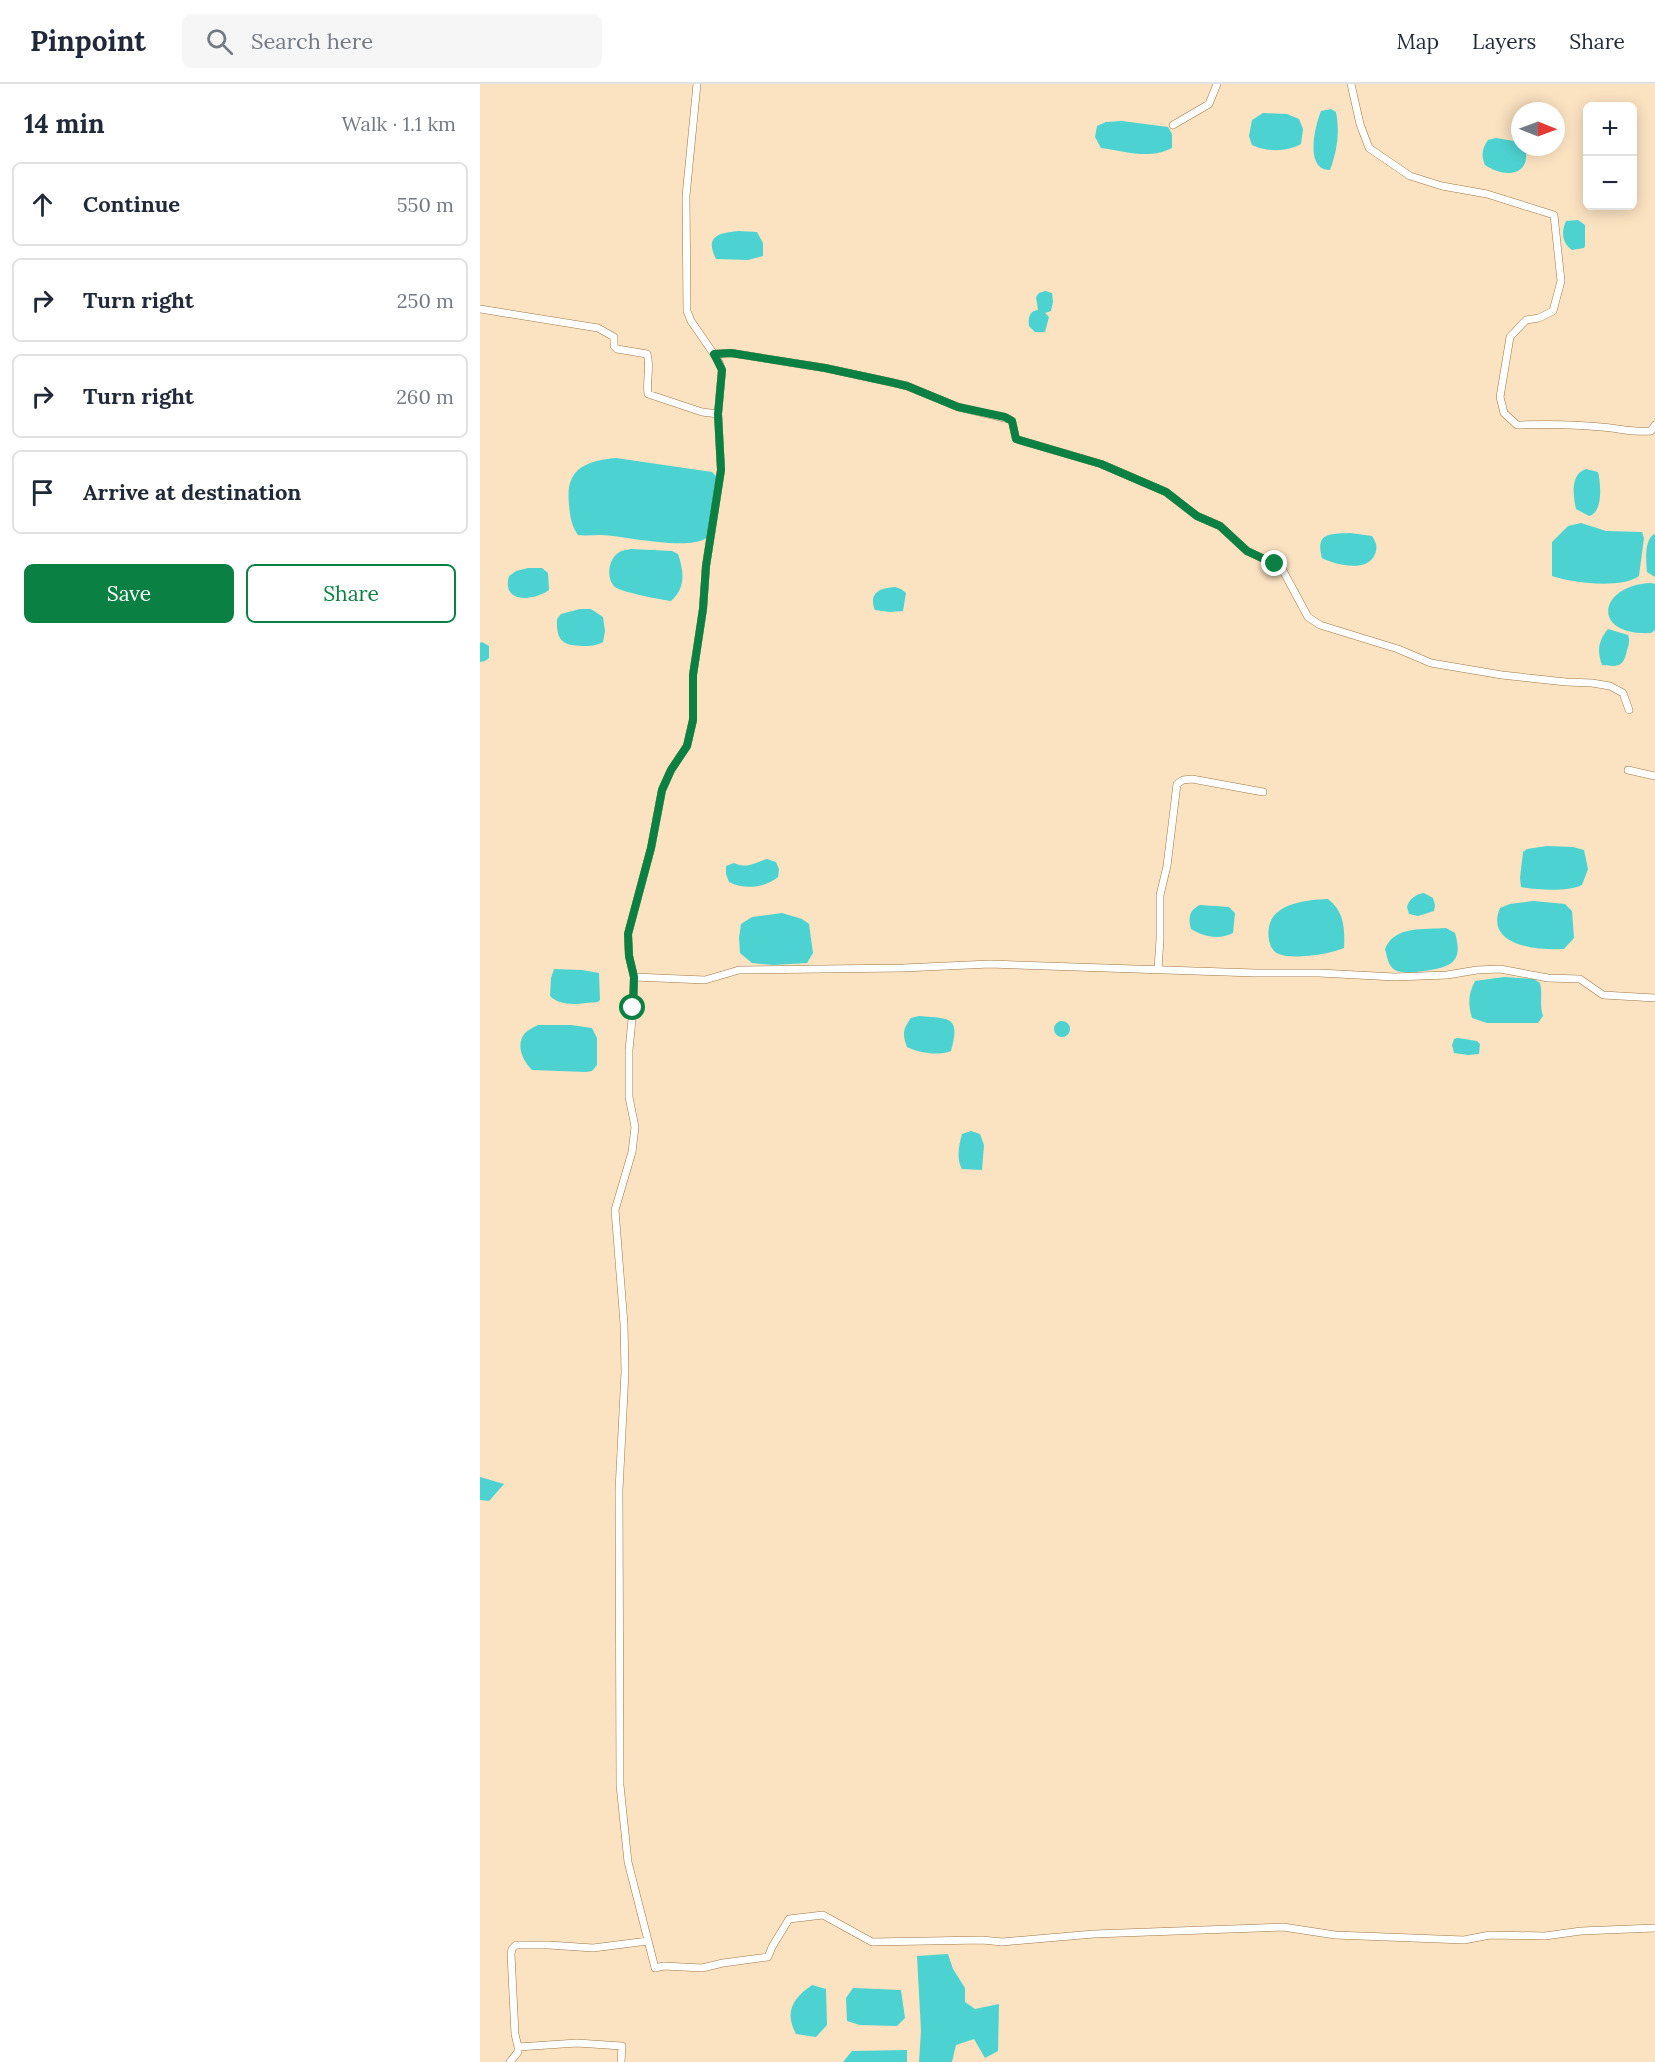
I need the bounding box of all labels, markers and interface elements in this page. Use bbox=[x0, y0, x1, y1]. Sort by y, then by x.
search box bbox=[182, 14, 602, 68]
text: Pinpoint bbox=[30, 23, 146, 59]
icon: search bbox=[203, 25, 236, 58]
text: Search here bbox=[251, 27, 373, 55]
text: Map bbox=[1396, 28, 1439, 55]
text: Layers bbox=[1472, 28, 1536, 55]
text: Share bbox=[1569, 28, 1625, 55]
north arrow bbox=[1511, 102, 1565, 156]
map controls bbox=[1583, 102, 1637, 210]
button: + bbox=[1583, 102, 1637, 156]
text: 14 min bbox=[24, 107, 105, 140]
text: Walk · 1.1 km bbox=[342, 111, 456, 136]
button: − bbox=[1583, 156, 1637, 210]
icon: ahead bbox=[26, 188, 59, 221]
text: Continue bbox=[83, 190, 180, 218]
text: 550 m bbox=[397, 192, 454, 217]
icon: right bbox=[26, 284, 59, 317]
text: Turn right bbox=[83, 286, 194, 314]
text: 250 m bbox=[397, 288, 454, 313]
icon: right bbox=[26, 380, 59, 413]
text: Turn right bbox=[83, 382, 194, 410]
text: 260 m bbox=[396, 384, 454, 409]
icon: arrive bbox=[26, 476, 59, 509]
text: Arrive at destination bbox=[83, 478, 301, 506]
route end bbox=[1261, 550, 1287, 576]
button: Save bbox=[24, 564, 234, 623]
button: Share bbox=[246, 564, 456, 623]
route start bbox=[619, 994, 645, 1020]

